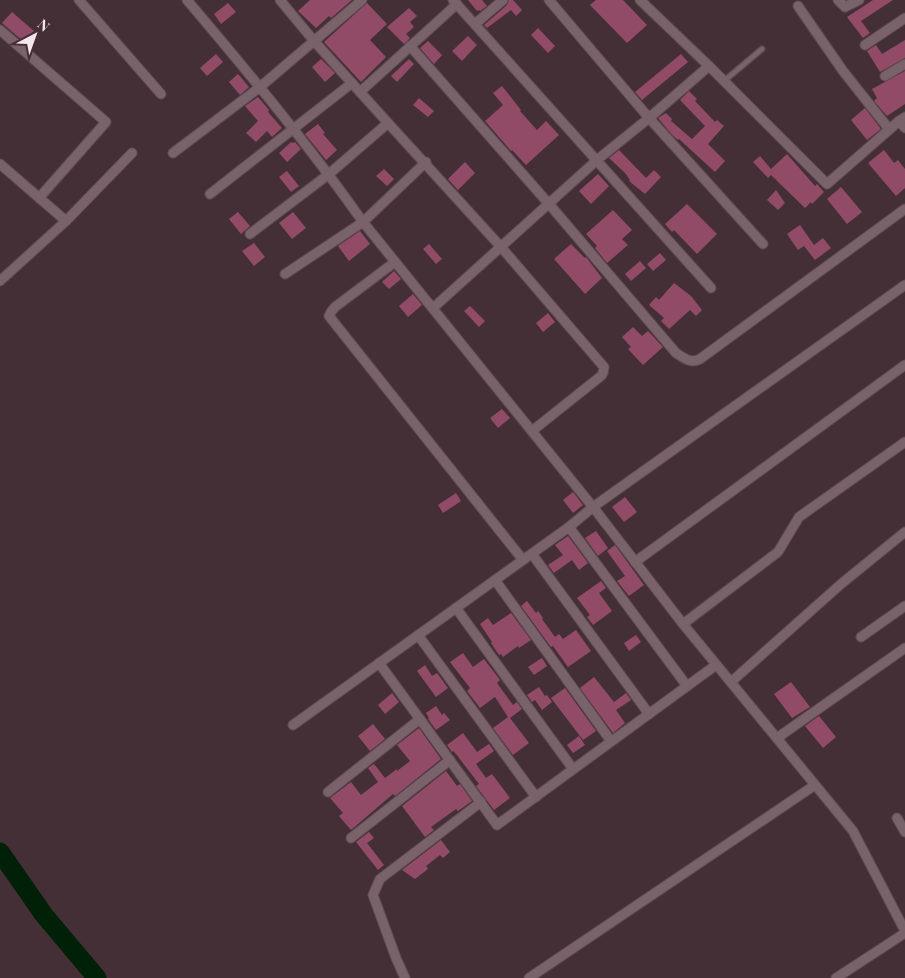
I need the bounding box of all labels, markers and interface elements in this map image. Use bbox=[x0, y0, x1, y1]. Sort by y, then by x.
north arrow bbox=[10, 10, 60, 60]
text: N bbox=[34, 14, 54, 35]

